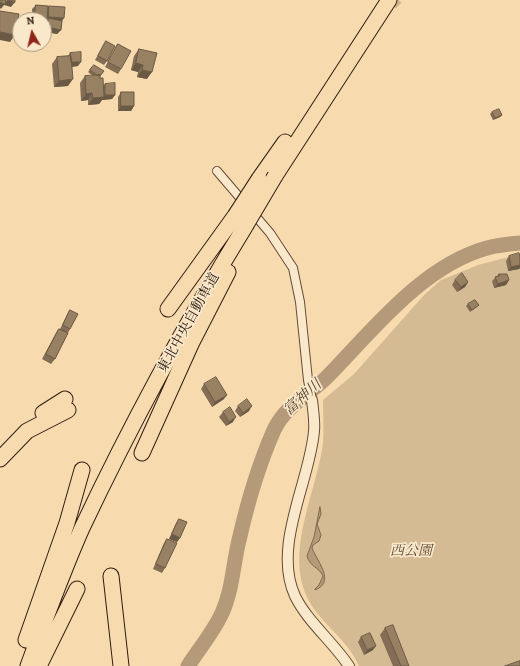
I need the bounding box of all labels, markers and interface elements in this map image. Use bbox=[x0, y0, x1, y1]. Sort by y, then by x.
north arrow bbox=[12, 12, 52, 52]
text: N bbox=[25, 13, 35, 29]
street label: 東北中央自動車道 bbox=[155, 270, 223, 376]
water label: 富神川 bbox=[280, 376, 326, 420]
park label: 西公園 bbox=[390, 544, 432, 560]

